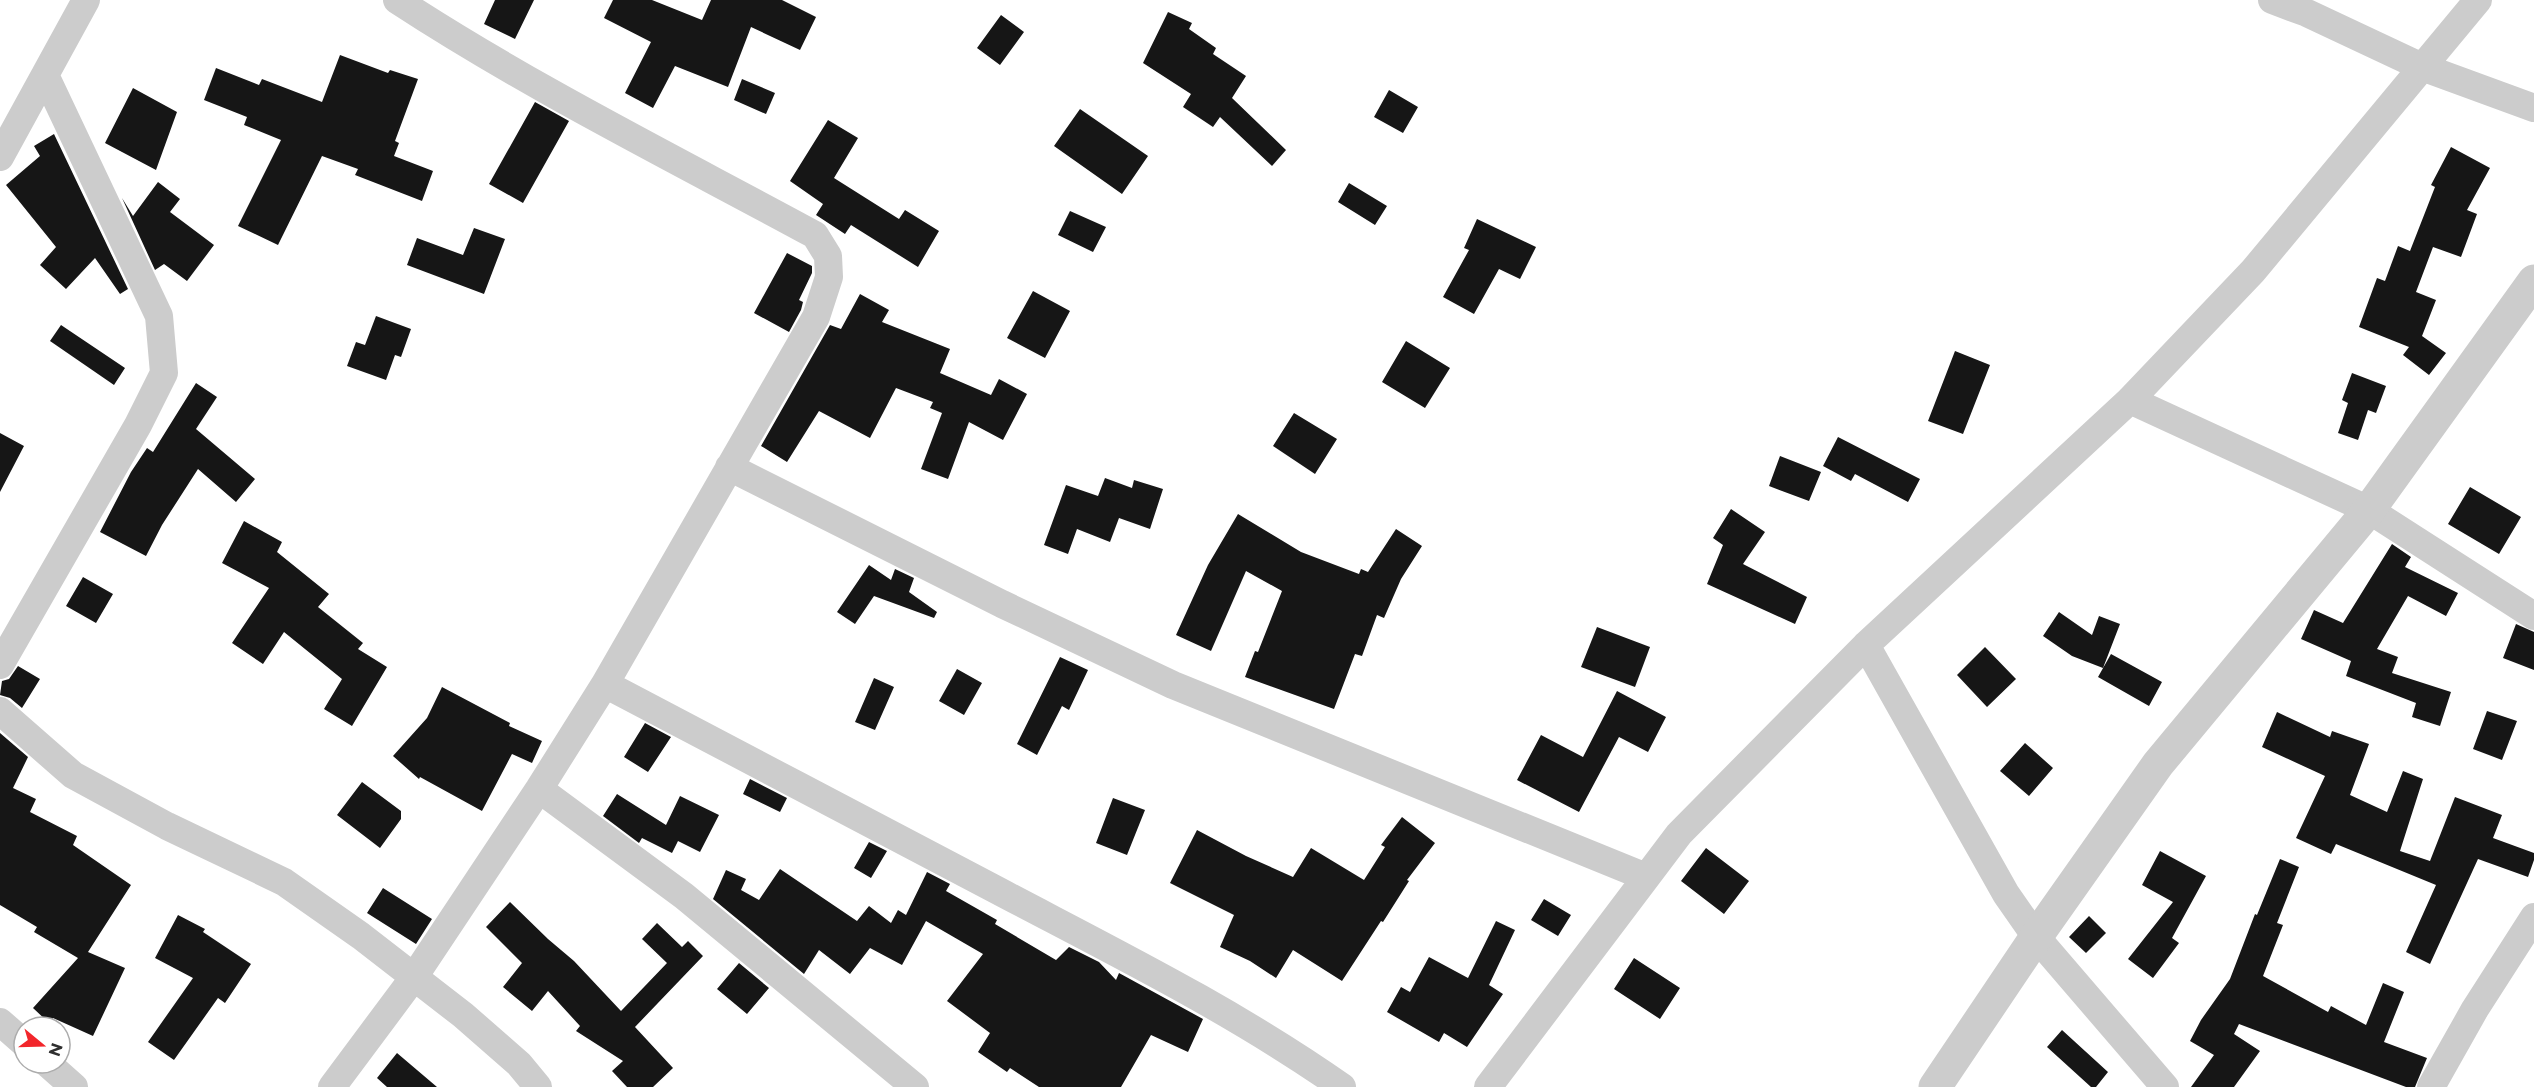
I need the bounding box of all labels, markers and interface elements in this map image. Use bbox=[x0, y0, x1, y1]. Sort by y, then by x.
north arrow bbox=[12, 1015, 72, 1075]
text: N bbox=[45, 1041, 67, 1059]

